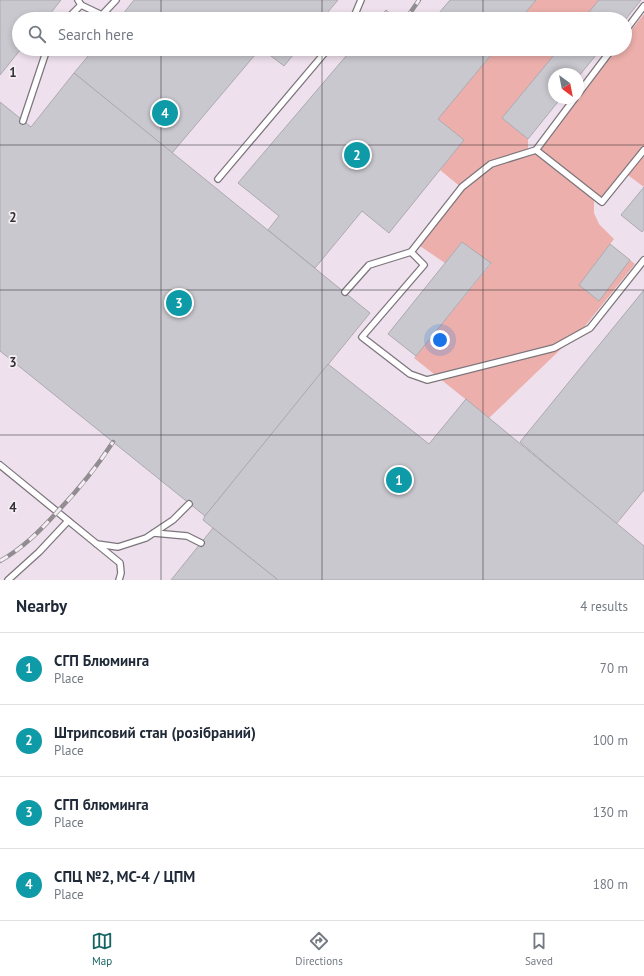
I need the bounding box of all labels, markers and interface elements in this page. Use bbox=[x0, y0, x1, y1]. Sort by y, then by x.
search box bbox=[12, 12, 632, 56]
icon: search bbox=[26, 23, 48, 45]
text: Search here bbox=[58, 25, 134, 44]
text: 1 bbox=[9, 64, 17, 81]
north arrow bbox=[548, 68, 584, 104]
pin: 4 bbox=[152, 98, 178, 128]
pin: 2 bbox=[344, 140, 370, 170]
text: 2 bbox=[9, 209, 17, 226]
pin: 3 bbox=[166, 288, 192, 318]
your location bbox=[430, 330, 450, 350]
text: 3 bbox=[9, 354, 17, 371]
pin: 1 bbox=[386, 465, 412, 495]
text: 4 bbox=[9, 499, 17, 516]
text: Nearby bbox=[16, 595, 67, 617]
text: 4 results bbox=[580, 598, 628, 615]
text: СГП Блюминга bbox=[54, 651, 149, 670]
text: 1 bbox=[25, 660, 33, 677]
text: 70 m bbox=[600, 660, 628, 677]
text: Place bbox=[54, 670, 84, 687]
text: Штрипсовий стан (розібраний) bbox=[54, 723, 256, 742]
text: 2 bbox=[25, 732, 33, 749]
text: 100 m bbox=[593, 732, 628, 749]
text: Place bbox=[54, 742, 84, 759]
text: СГП блюминга bbox=[54, 795, 149, 814]
text: 3 bbox=[25, 804, 33, 821]
text: 130 m bbox=[593, 804, 628, 821]
text: Place bbox=[54, 814, 84, 831]
text: СПЦ №2, МС-4 / ЦПМ bbox=[54, 867, 195, 886]
text: 4 bbox=[25, 876, 33, 893]
text: 180 m bbox=[593, 876, 628, 893]
text: Place bbox=[54, 886, 84, 903]
tab: Map bbox=[91, 930, 113, 968]
tab: Directions bbox=[295, 930, 343, 968]
tab: Saved bbox=[525, 930, 553, 968]

